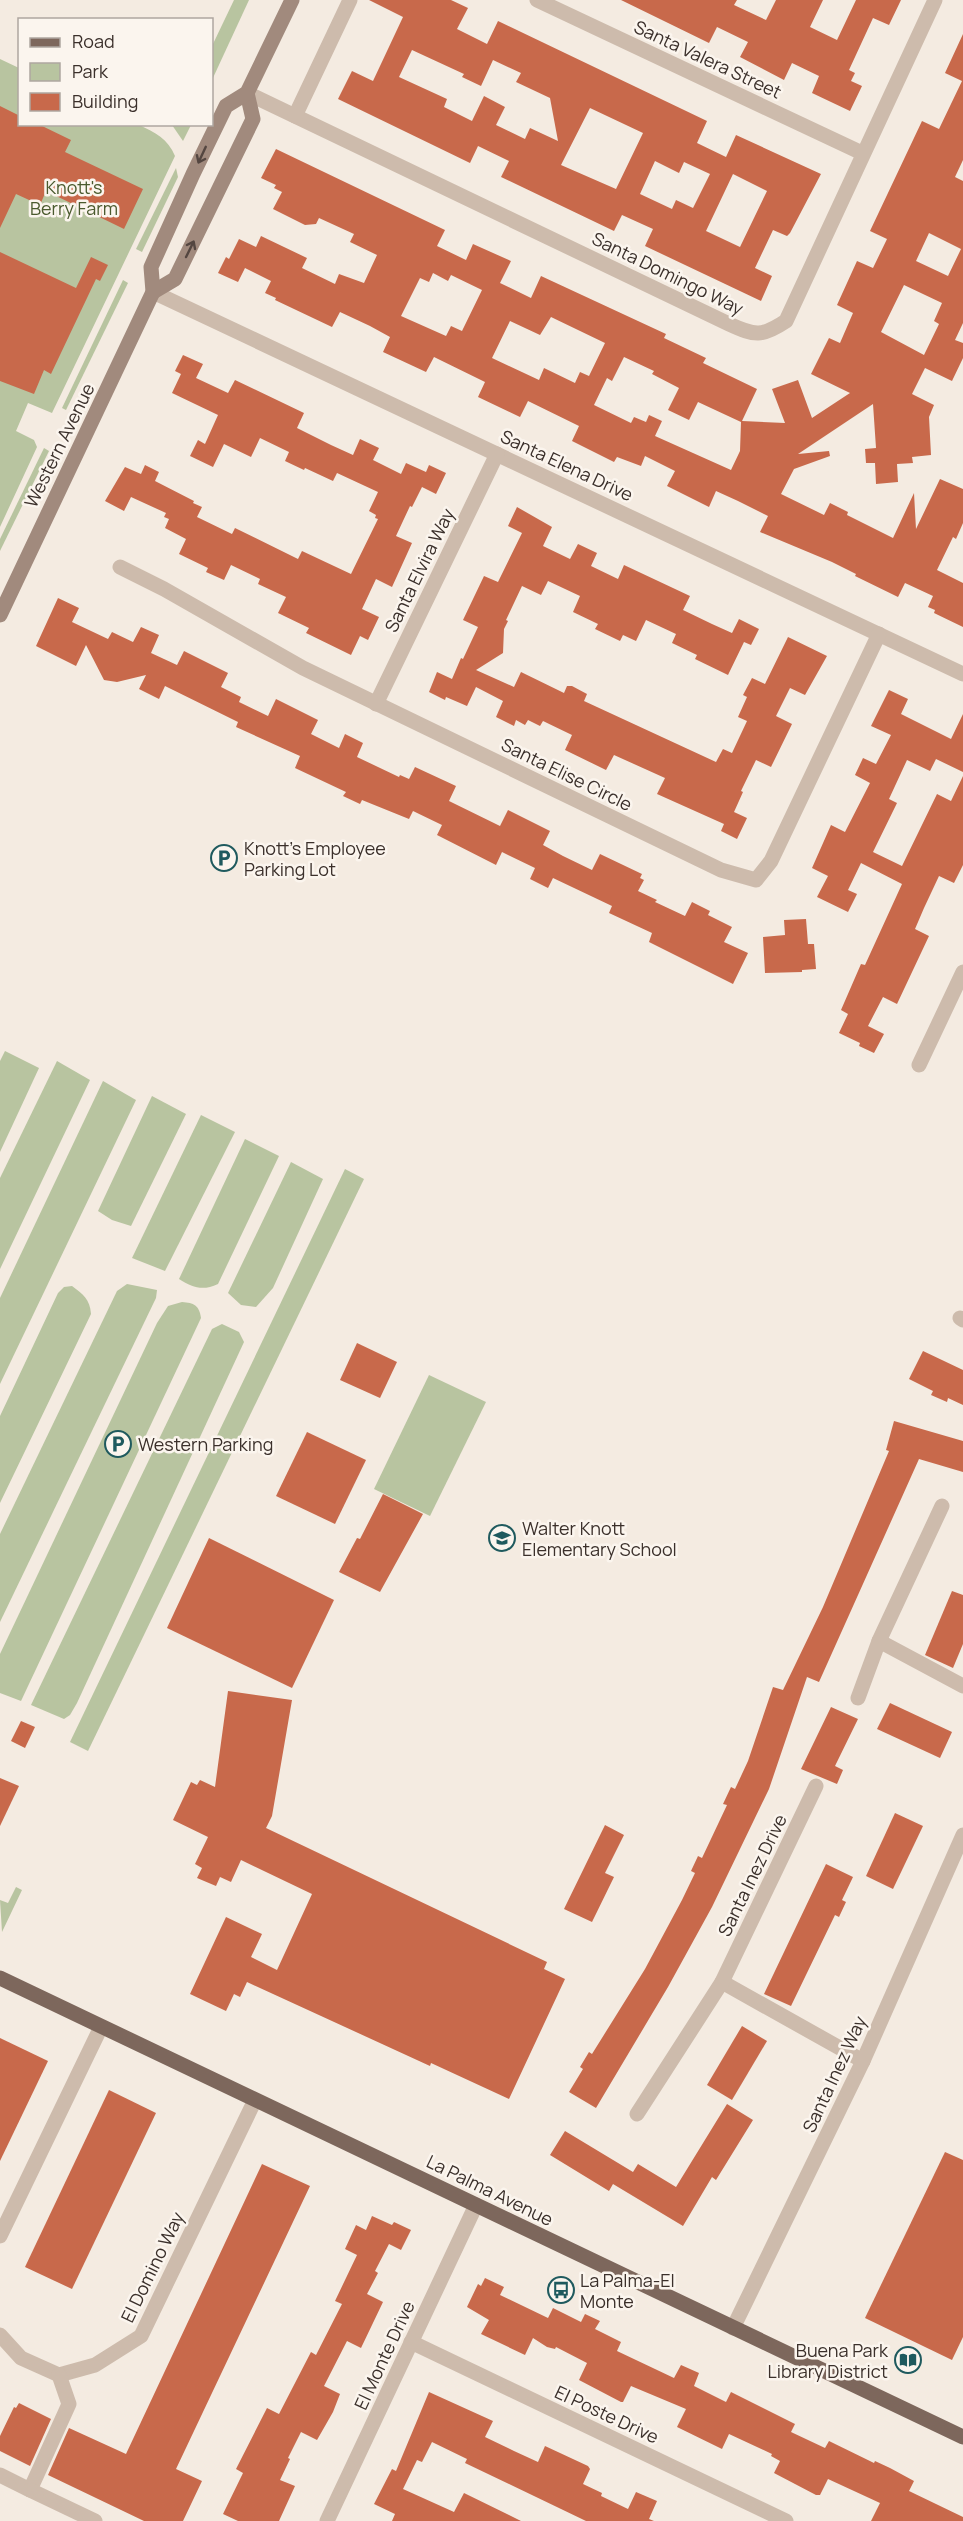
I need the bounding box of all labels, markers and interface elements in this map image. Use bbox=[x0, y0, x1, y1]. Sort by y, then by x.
street label: Santa Valera Street bbox=[630, 14, 786, 104]
legend bbox=[18, 18, 213, 126]
text: Road bbox=[72, 29, 115, 53]
text: Park bbox=[72, 59, 109, 83]
text: Building bbox=[72, 89, 138, 113]
one-way arrow bbox=[196, 145, 208, 163]
park label: Knott's Berry Farm bbox=[30, 175, 118, 220]
street label: Santa Domingo Way bbox=[588, 226, 748, 320]
one-way arrow bbox=[184, 240, 196, 258]
street label: Western Avenue bbox=[19, 379, 99, 511]
street label: Santa Elena Drive bbox=[497, 424, 637, 506]
street label: Santa Elvira Way bbox=[379, 504, 460, 636]
street label: Santa Elise Circle bbox=[498, 732, 636, 816]
place label: Knott's Employee Parking Lot bbox=[244, 836, 386, 881]
parking icon: Knott's Employee Parking Lot bbox=[209, 843, 239, 873]
parking icon: Western Parking bbox=[103, 1429, 133, 1459]
place label: Western Parking bbox=[138, 1432, 273, 1456]
place label: Walter Knott Elementary School bbox=[522, 1516, 677, 1561]
school or university icon: Walter Knott Elementary School bbox=[487, 1523, 517, 1553]
street label: Santa Inez Drive bbox=[712, 1810, 792, 1940]
street label: Santa Inez Way bbox=[796, 2011, 872, 2136]
street label: La Palma Avenue bbox=[423, 2149, 557, 2231]
street label: El Domino Way bbox=[115, 2207, 189, 2326]
place label: La Palma-El Monte bbox=[580, 2268, 675, 2313]
bus stop icon: La Palma-El Monte bbox=[546, 2275, 576, 2305]
street label: El Monte Drive bbox=[348, 2297, 420, 2413]
place label: Buena Park Library District bbox=[768, 2338, 889, 2383]
library icon: Buena Park Library District bbox=[893, 2345, 923, 2375]
street label: El Poste Drive bbox=[551, 2379, 663, 2449]

